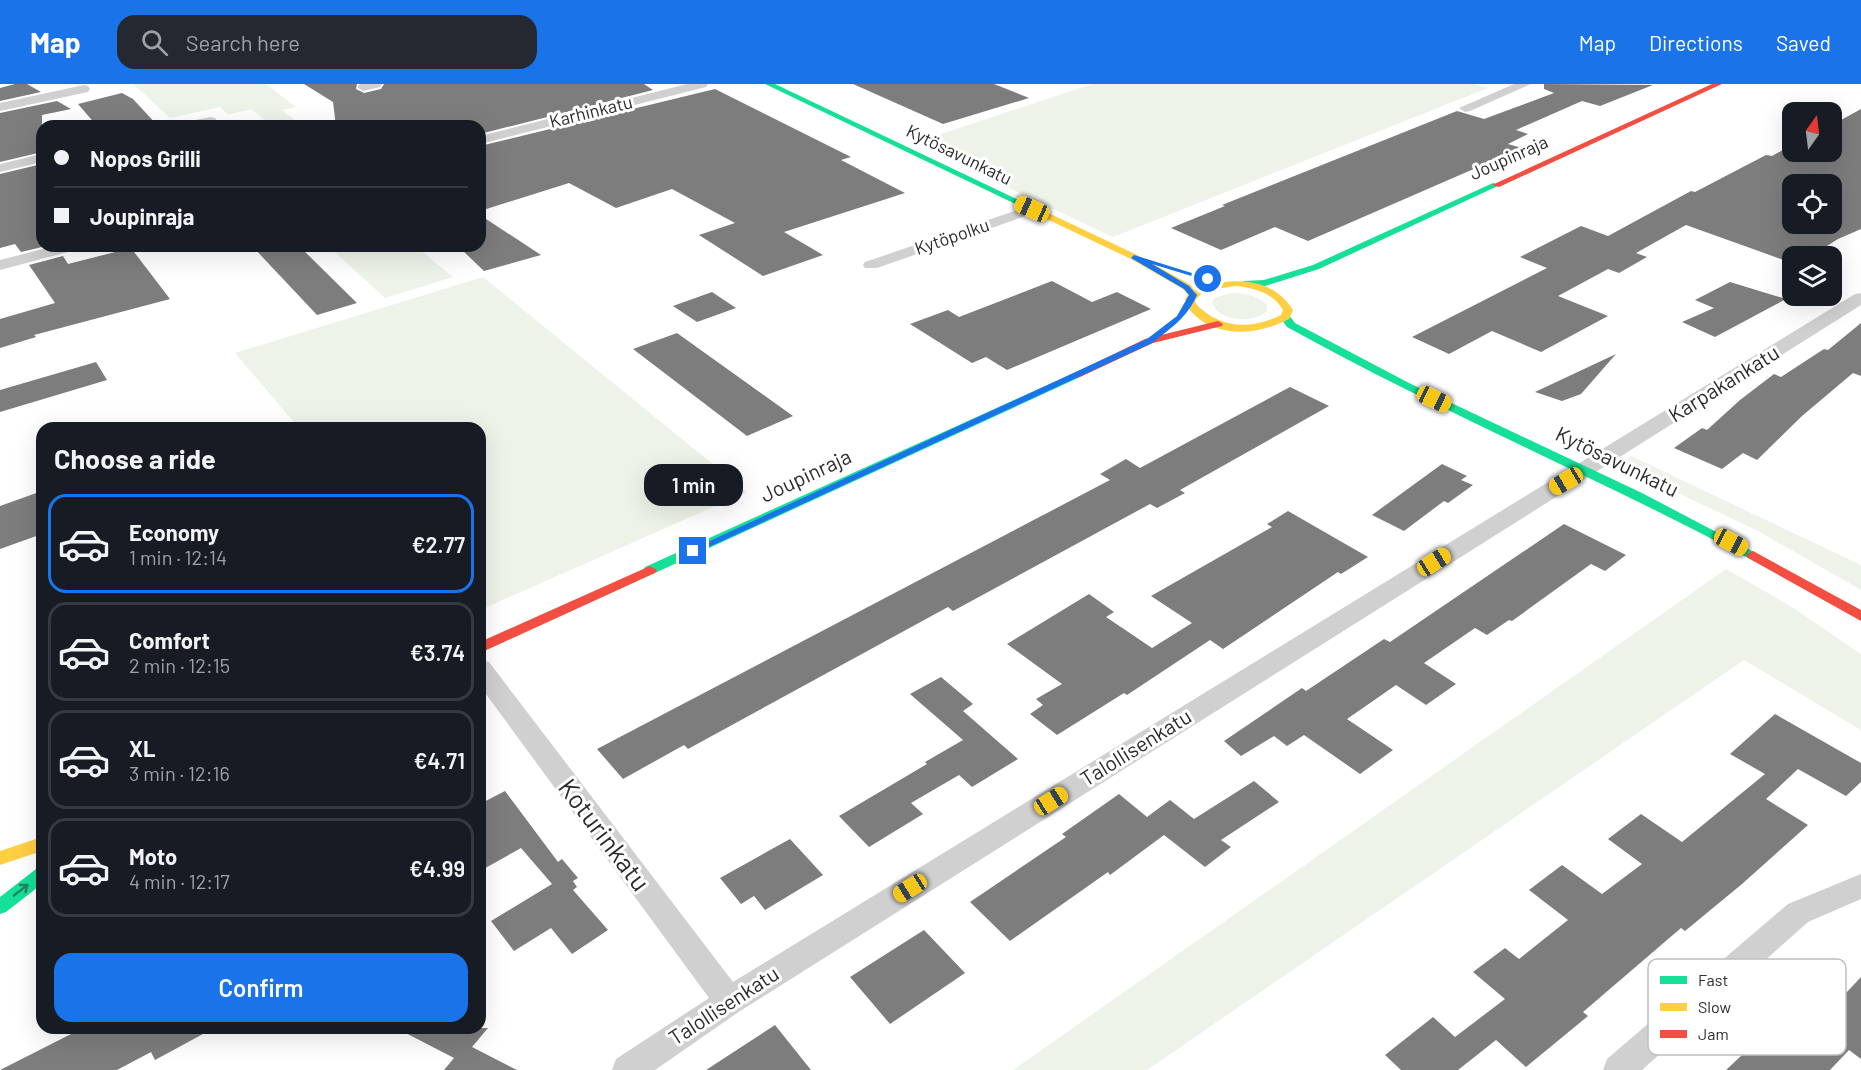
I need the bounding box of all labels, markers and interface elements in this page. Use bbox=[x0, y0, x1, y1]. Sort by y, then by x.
search box bbox=[117, 15, 537, 69]
text: Map bbox=[30, 25, 81, 59]
icon: search bbox=[138, 26, 171, 59]
text: Search here bbox=[186, 29, 300, 55]
text: Map bbox=[1579, 30, 1616, 55]
text: Directions bbox=[1649, 30, 1743, 55]
text: Saved bbox=[1776, 30, 1831, 55]
street label: Karhinkatu bbox=[547, 90, 635, 132]
north arrow bbox=[1782, 102, 1842, 162]
map controls bbox=[1782, 102, 1842, 306]
street label: Kytösavunkatu bbox=[903, 119, 1016, 189]
street label: Joupinraja bbox=[1466, 130, 1551, 184]
text: Nopos Grilli bbox=[90, 145, 201, 171]
button: locate bbox=[1782, 174, 1842, 234]
car bbox=[1012, 193, 1052, 225]
text: Joupinraja bbox=[90, 203, 194, 229]
street label: Kytöpolku bbox=[912, 213, 992, 259]
button: layers bbox=[1782, 246, 1842, 306]
route start bbox=[1194, 265, 1221, 292]
street label: Karpakankatu bbox=[1663, 339, 1783, 427]
car bbox=[1414, 383, 1454, 415]
street label: Kytösavunkatu bbox=[1552, 420, 1683, 501]
text: Choose a ride bbox=[54, 442, 216, 474]
street label: Joupinraja bbox=[756, 443, 855, 507]
callout: 1 min bbox=[644, 464, 742, 506]
car bbox=[1546, 464, 1586, 498]
text: 1 min bbox=[672, 473, 715, 497]
icon: car bbox=[57, 517, 111, 571]
text: Economy bbox=[129, 519, 219, 545]
car bbox=[1711, 526, 1751, 558]
text: €2.77 bbox=[411, 531, 465, 557]
route end bbox=[679, 537, 706, 564]
text: 1 min · 12:14 bbox=[129, 545, 227, 569]
car bbox=[1414, 545, 1454, 579]
icon: car bbox=[57, 625, 111, 679]
text: Comfort bbox=[129, 627, 210, 653]
text: €3.74 bbox=[410, 639, 465, 665]
text: 2 min · 12:15 bbox=[129, 653, 230, 677]
street label: Talollisenkatu bbox=[1075, 703, 1195, 791]
icon: car bbox=[57, 733, 111, 787]
text: XL bbox=[129, 735, 155, 761]
text: €4.71 bbox=[414, 747, 465, 773]
text: 3 min · 12:16 bbox=[129, 761, 230, 785]
street label: Koturinkatu bbox=[553, 772, 657, 896]
car bbox=[1031, 784, 1071, 818]
icon: car bbox=[57, 841, 111, 895]
text: Moto bbox=[129, 843, 177, 869]
text: €4.99 bbox=[409, 855, 465, 881]
text: 4 min · 12:17 bbox=[129, 869, 230, 893]
car bbox=[890, 871, 930, 905]
one-way arrow bbox=[13, 884, 29, 897]
button: Confirm bbox=[54, 953, 468, 1022]
legend bbox=[1648, 959, 1846, 1055]
street label: Talollisenkatu bbox=[663, 960, 783, 1050]
text: Fast bbox=[1698, 970, 1728, 989]
text: Slow bbox=[1698, 997, 1731, 1016]
text: Jam bbox=[1698, 1024, 1729, 1043]

